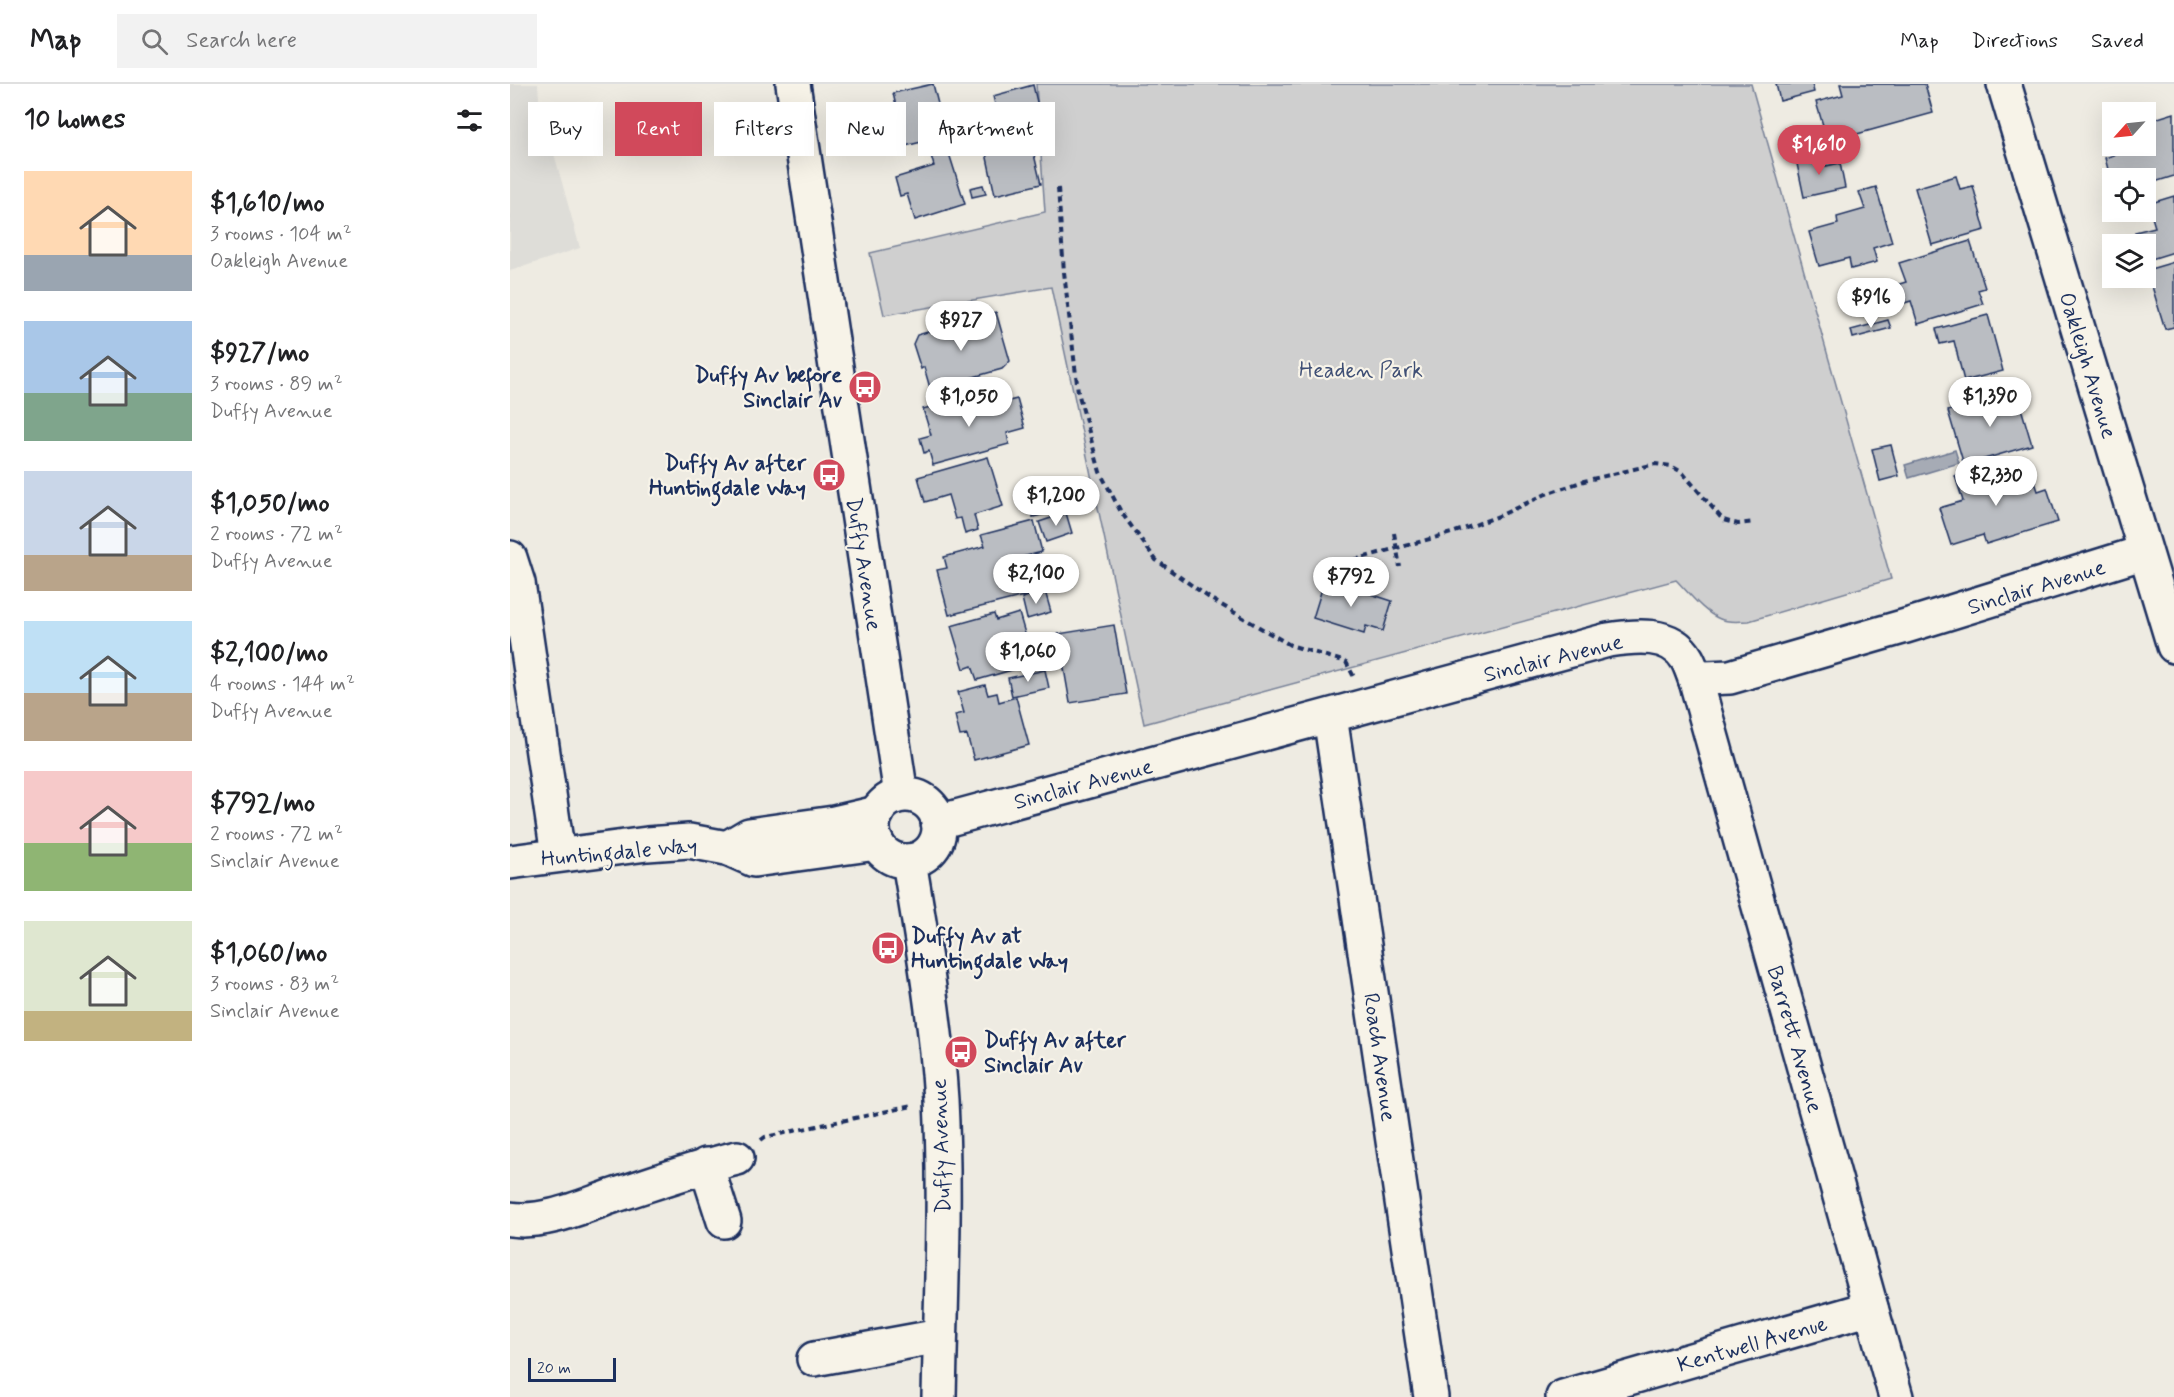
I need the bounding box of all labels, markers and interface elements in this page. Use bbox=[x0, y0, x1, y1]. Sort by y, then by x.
search box bbox=[117, 14, 537, 68]
text: Map bbox=[30, 23, 81, 60]
icon: search bbox=[138, 25, 171, 58]
text: Search here bbox=[186, 27, 297, 55]
text: Map bbox=[1900, 27, 1939, 55]
text: Directions bbox=[1972, 27, 2058, 55]
text: Saved bbox=[2091, 27, 2144, 55]
chip: Buy bbox=[528, 102, 603, 156]
chip: Rent bbox=[615, 102, 702, 156]
chip: Filters bbox=[714, 102, 814, 156]
chip: New bbox=[826, 102, 906, 156]
chip: Apartment bbox=[918, 102, 1055, 156]
north arrow bbox=[2102, 102, 2156, 156]
map controls bbox=[2102, 102, 2156, 288]
text: 10 homes bbox=[24, 103, 125, 137]
icon: filters bbox=[453, 104, 486, 137]
pin: $1,610 bbox=[1770, 125, 1868, 176]
text: $1,610 bbox=[1791, 131, 1847, 158]
button: locate bbox=[2102, 168, 2156, 222]
text: $1,610/mo bbox=[210, 187, 325, 221]
icon: home bbox=[72, 195, 144, 267]
text: 3 rooms · 104 m² bbox=[210, 221, 352, 248]
button: layers bbox=[2102, 234, 2156, 288]
text: Oakleigh Avenue bbox=[210, 248, 348, 275]
pin: $916 bbox=[1835, 278, 1907, 329]
text: $916 bbox=[1851, 284, 1891, 311]
street label: Oakleigh Avenue bbox=[2051, 289, 2123, 443]
pin: $927 bbox=[925, 301, 997, 352]
text: $927 bbox=[939, 307, 983, 334]
text: $927/mo bbox=[210, 337, 309, 371]
icon: home bbox=[72, 345, 144, 417]
park label: Headen Park bbox=[1299, 357, 1423, 385]
place label: Duffy Av before Sinclair Av bbox=[694, 362, 843, 415]
bus stop icon: Duffy Av before Sinclair Av bbox=[847, 369, 883, 405]
text: 3 rooms · 89 m² bbox=[210, 371, 343, 398]
pin: $1,050 bbox=[920, 377, 1018, 428]
pin: $1,390 bbox=[1941, 377, 2039, 428]
text: $1,050 bbox=[940, 383, 998, 410]
text: $1,390 bbox=[1962, 383, 2018, 410]
text: Duffy Avenue bbox=[210, 398, 332, 425]
place label: Duffy Av after Huntingdale Way bbox=[649, 450, 807, 507]
pin: $2,330 bbox=[1947, 456, 2045, 507]
bus stop icon: Duffy Av after Huntingdale Way bbox=[811, 457, 847, 493]
text: $2,330 bbox=[1969, 462, 2023, 489]
pin: $1,200 bbox=[1007, 476, 1105, 527]
text: $1,200 bbox=[1027, 482, 1085, 509]
text: $1,050/mo bbox=[210, 487, 330, 521]
icon: home bbox=[72, 495, 144, 567]
street label: Duffy Avenue bbox=[839, 496, 887, 633]
text: 2 rooms · 72 m² bbox=[210, 521, 343, 548]
text: Duffy Avenue bbox=[210, 548, 332, 575]
pin: $2,100 bbox=[987, 554, 1085, 605]
street label: Sinclair Avenue bbox=[1964, 554, 2109, 622]
pin: $792 bbox=[1315, 557, 1387, 608]
text: $2,100 bbox=[1007, 560, 1065, 587]
text: $792 bbox=[1327, 563, 1375, 590]
street label: Sinclair Avenue bbox=[1481, 628, 1626, 690]
pin: $1,060 bbox=[979, 632, 1077, 683]
text: $2,100/mo bbox=[210, 637, 328, 671]
text: $1,060 bbox=[999, 638, 1057, 665]
icon: home bbox=[72, 645, 144, 717]
text: 4 rooms · 144 m² bbox=[210, 671, 355, 698]
text: Duffy Avenue bbox=[210, 698, 332, 725]
street label: Sinclair Avenue bbox=[1011, 753, 1156, 817]
text: $792/mo bbox=[210, 787, 315, 821]
icon: home bbox=[72, 795, 144, 867]
text: 2 rooms · 72 m² bbox=[210, 821, 343, 848]
street label: Huntingdale Way bbox=[540, 832, 699, 877]
text: Sinclair Avenue bbox=[210, 848, 340, 875]
place label: Duffy Av at Huntingdale Way bbox=[911, 923, 1068, 980]
bus stop icon: Duffy Av at Huntingdale Way bbox=[870, 930, 906, 966]
text: $1,060/mo bbox=[210, 937, 327, 971]
icon: home bbox=[72, 945, 144, 1017]
street label: Barrett Avenue bbox=[1760, 963, 1829, 1117]
text: 3 rooms · 83 m² bbox=[210, 971, 339, 998]
street label: Roach Avenue bbox=[1356, 991, 1402, 1123]
text: Sinclair Avenue bbox=[210, 998, 340, 1025]
place label: Duffy Av after Sinclair Av bbox=[984, 1027, 1127, 1080]
bus stop icon: Duffy Av after Sinclair Av bbox=[943, 1034, 979, 1070]
street label: Duffy Avenue bbox=[926, 1078, 958, 1214]
street label: Kentwell Avenue bbox=[1674, 1310, 1831, 1380]
scale bar bbox=[528, 1355, 616, 1382]
text: 20 m bbox=[537, 1358, 571, 1379]

